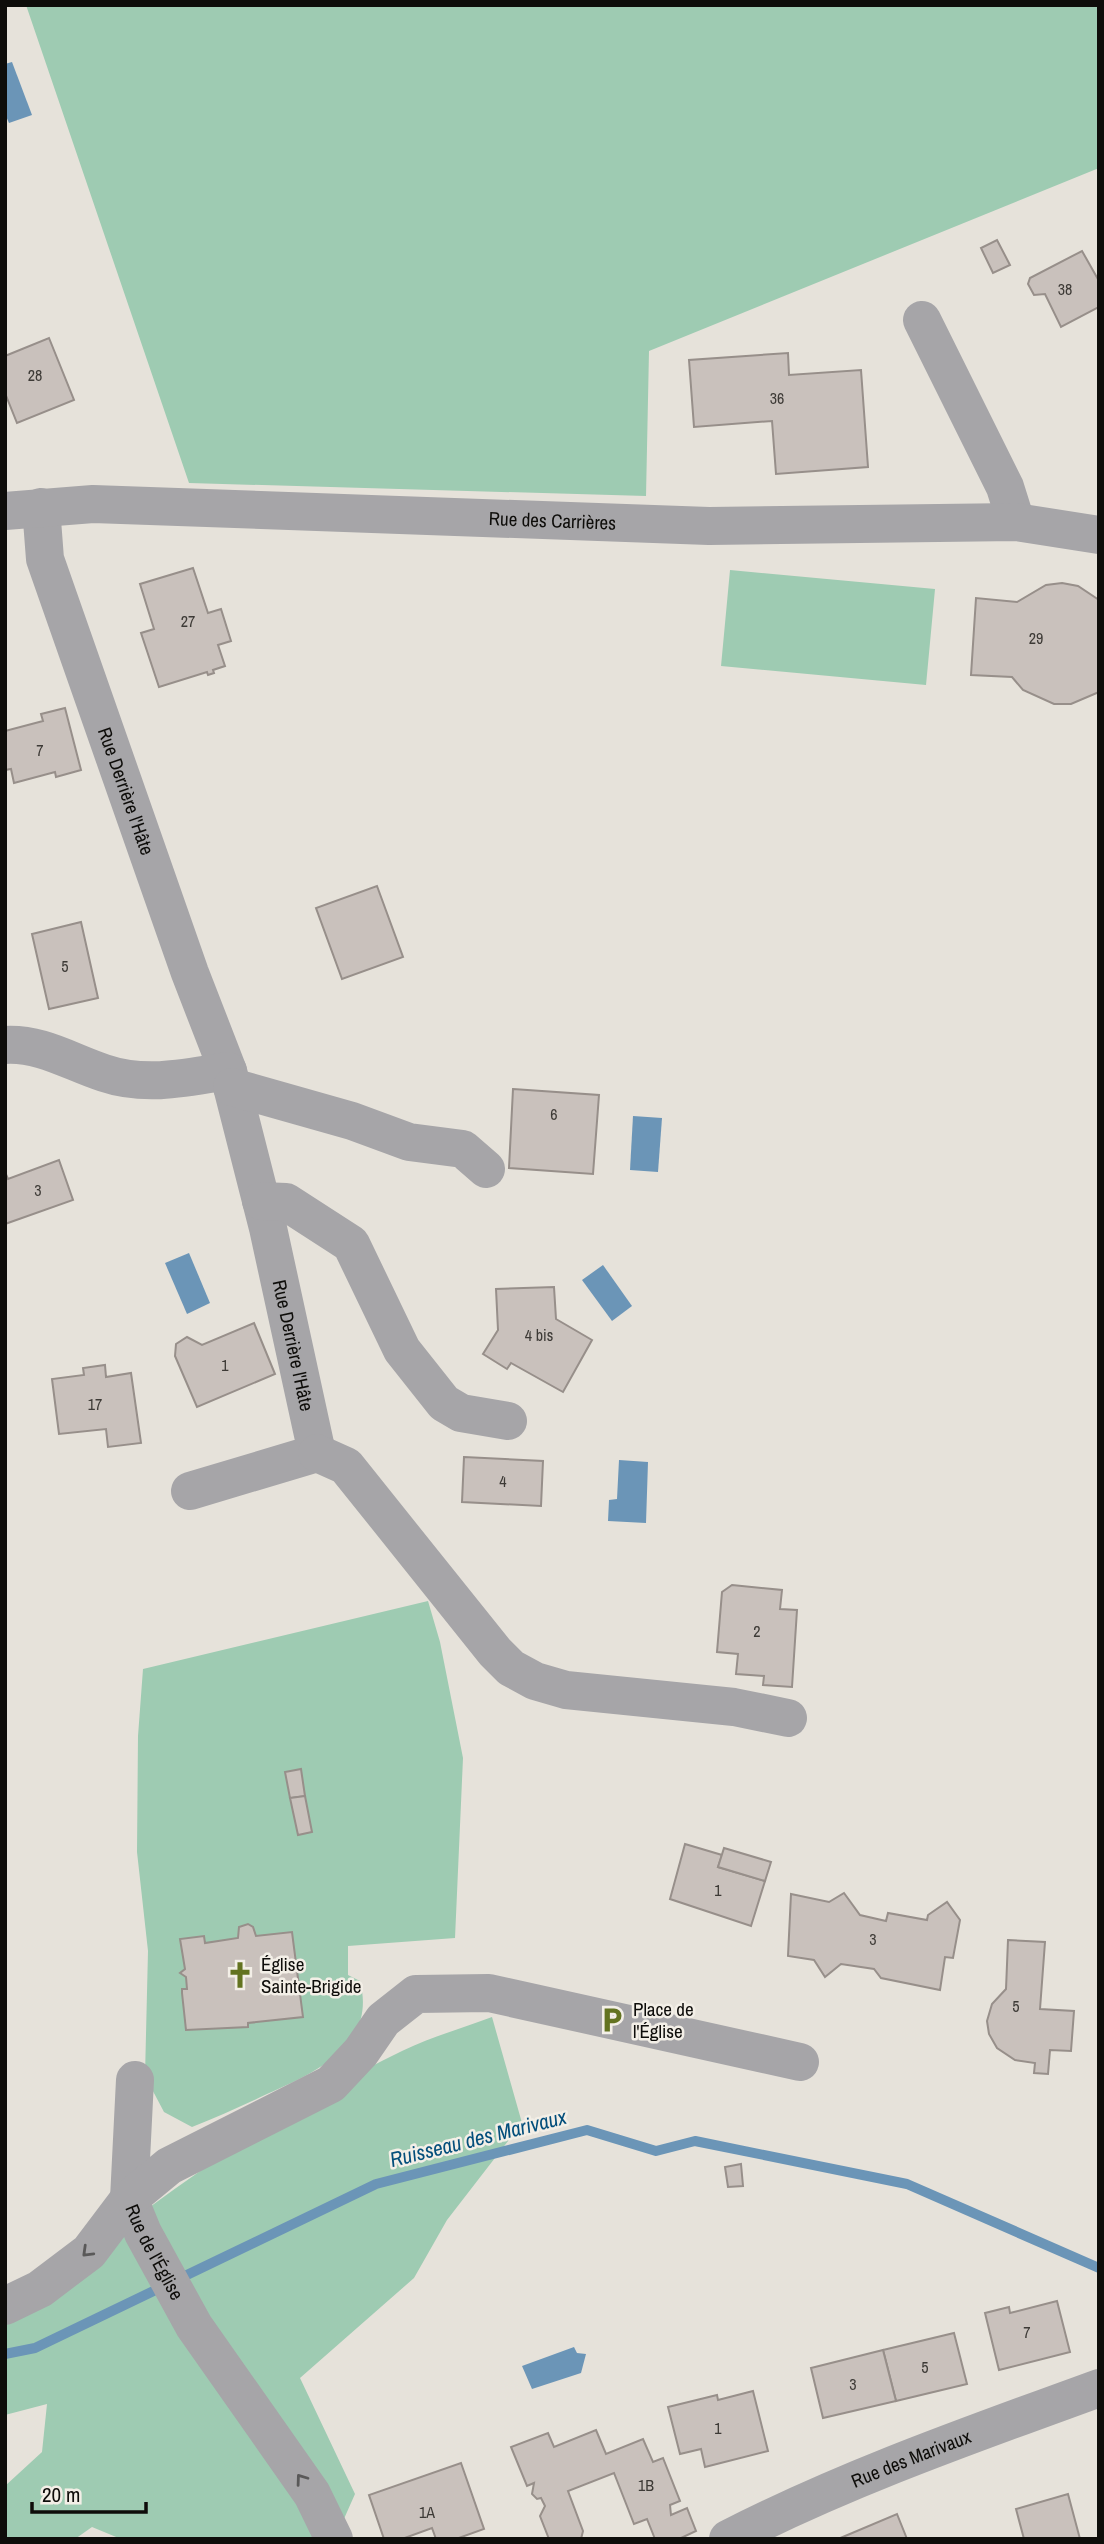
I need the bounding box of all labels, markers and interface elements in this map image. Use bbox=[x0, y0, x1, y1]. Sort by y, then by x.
house number: 38 bbox=[1058, 278, 1072, 300]
house number: 28 bbox=[28, 364, 42, 386]
house number: 36 bbox=[770, 387, 784, 409]
street label: Rue des Carrières bbox=[488, 505, 617, 536]
house number: 27 bbox=[181, 610, 195, 632]
house number: 29 bbox=[1029, 627, 1043, 649]
street label: Rue Derrière l'Hâte bbox=[92, 724, 161, 858]
house number: 7 bbox=[36, 739, 44, 761]
house number: 5 bbox=[61, 955, 69, 977]
house number: 6 bbox=[550, 1103, 558, 1125]
house number: 3 bbox=[34, 1179, 42, 1201]
street label: Rue Derrière l'Hâte bbox=[267, 1277, 320, 1413]
house number: 4 bis bbox=[525, 1324, 553, 1346]
house number: 1 bbox=[221, 1354, 229, 1376]
house number: 17 bbox=[88, 1393, 102, 1415]
house number: 4 bbox=[499, 1470, 507, 1492]
house number: 2 bbox=[753, 1620, 761, 1642]
house number: 1 bbox=[714, 1879, 722, 1901]
house number: 3 bbox=[869, 1928, 877, 1950]
place label: Église Sainte-Brigide bbox=[261, 1951, 361, 1999]
church icon: Église Sainte-Brigide bbox=[225, 1960, 255, 1990]
house number: 5 bbox=[1012, 1995, 1020, 2017]
place label: Place de l'Église bbox=[633, 1996, 694, 2044]
parking icon: Place de l'Église bbox=[597, 2005, 627, 2035]
water label: Ruisseau des Marivaux bbox=[387, 2102, 571, 2174]
street label: Rue de l'Église bbox=[120, 2200, 190, 2304]
one-way arrow bbox=[82, 2244, 95, 2256]
house number: 7 bbox=[1023, 2321, 1031, 2343]
house number: 5 bbox=[921, 2356, 929, 2378]
house number: 3 bbox=[849, 2373, 857, 2395]
house number: 1 bbox=[714, 2417, 722, 2439]
street label: Rue des Marivaux bbox=[847, 2423, 975, 2494]
scale bar bbox=[32, 2470, 145, 2514]
one-way arrow bbox=[297, 2474, 309, 2487]
house number: 1B bbox=[638, 2474, 654, 2496]
text: 20 m bbox=[42, 2480, 80, 2509]
house number: 1A bbox=[419, 2501, 435, 2523]

